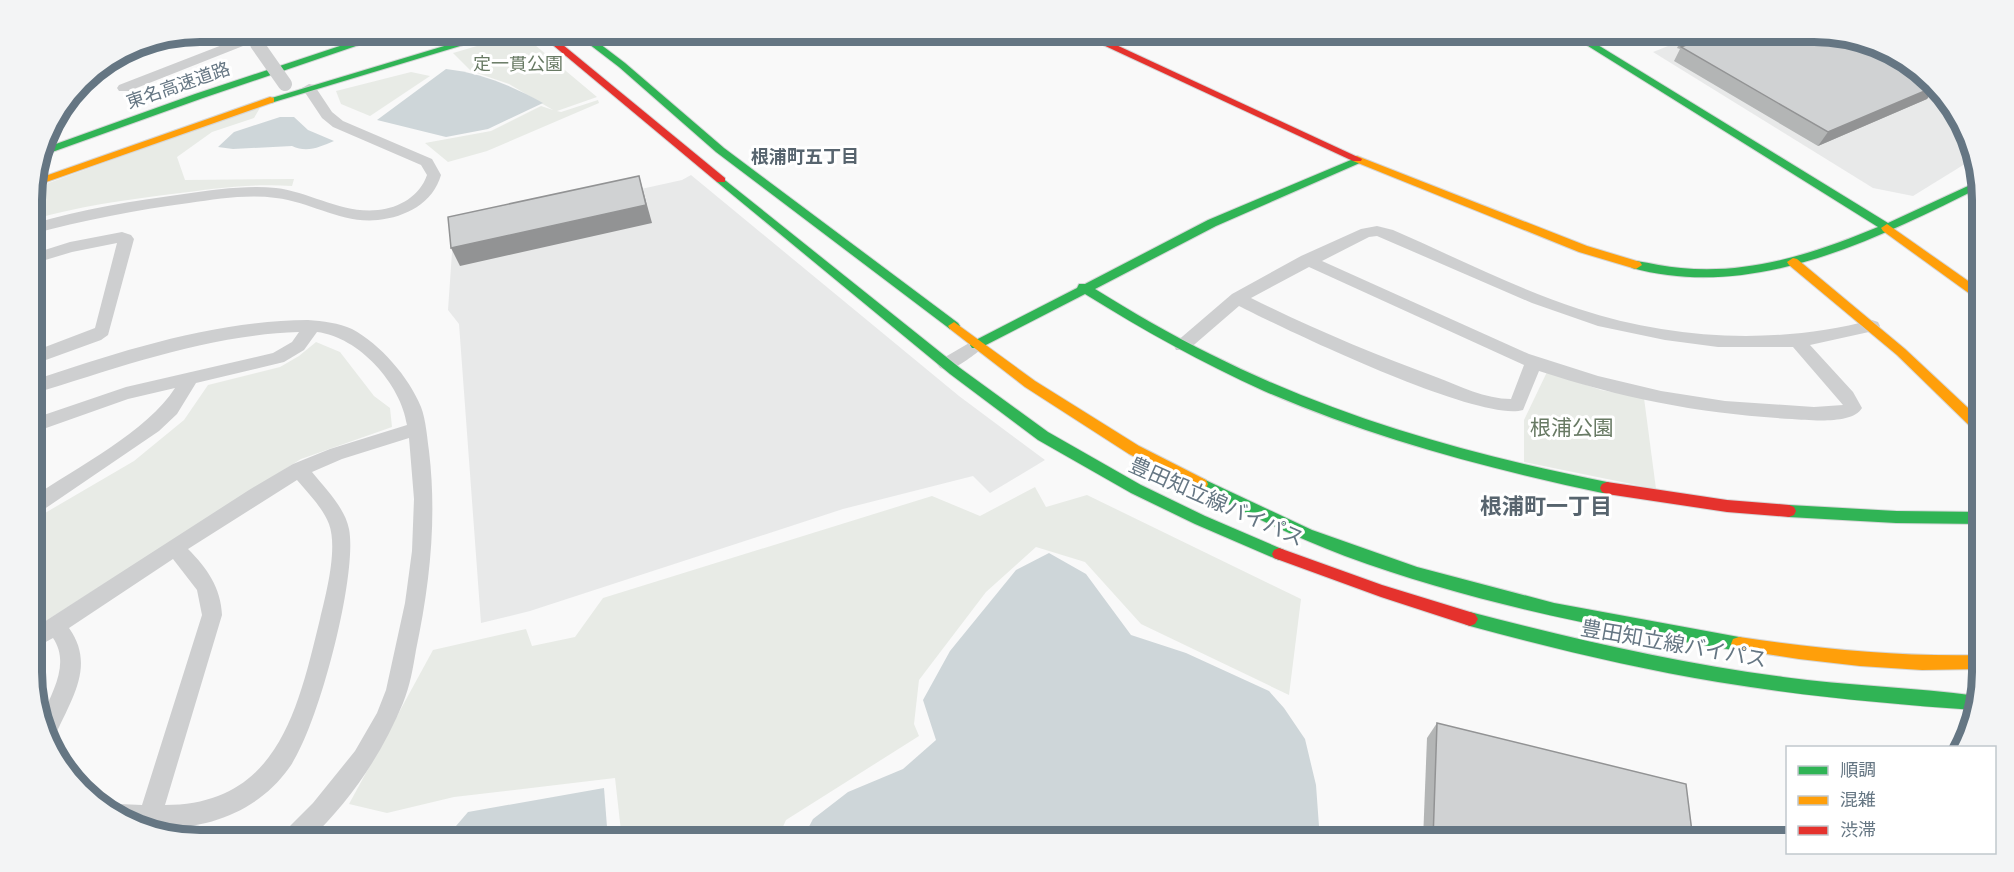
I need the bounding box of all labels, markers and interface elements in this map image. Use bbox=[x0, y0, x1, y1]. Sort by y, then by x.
park label: 定一貫公園 bbox=[473, 50, 563, 77]
street label: 東名高速道路 bbox=[123, 55, 233, 115]
district label: 根浦町五丁目 bbox=[751, 143, 859, 170]
park label: 根浦公園 bbox=[1530, 411, 1614, 443]
street label: 豊田知立線バイパス bbox=[1124, 448, 1310, 554]
district label: 根浦町一丁目 bbox=[1480, 489, 1612, 523]
street label: 豊田知立線バイパス bbox=[1578, 611, 1770, 675]
legend bbox=[1786, 746, 1996, 854]
text: 順調 bbox=[1840, 756, 1876, 783]
text: 混雑 bbox=[1840, 786, 1876, 813]
text: 渋滞 bbox=[1840, 816, 1876, 843]

